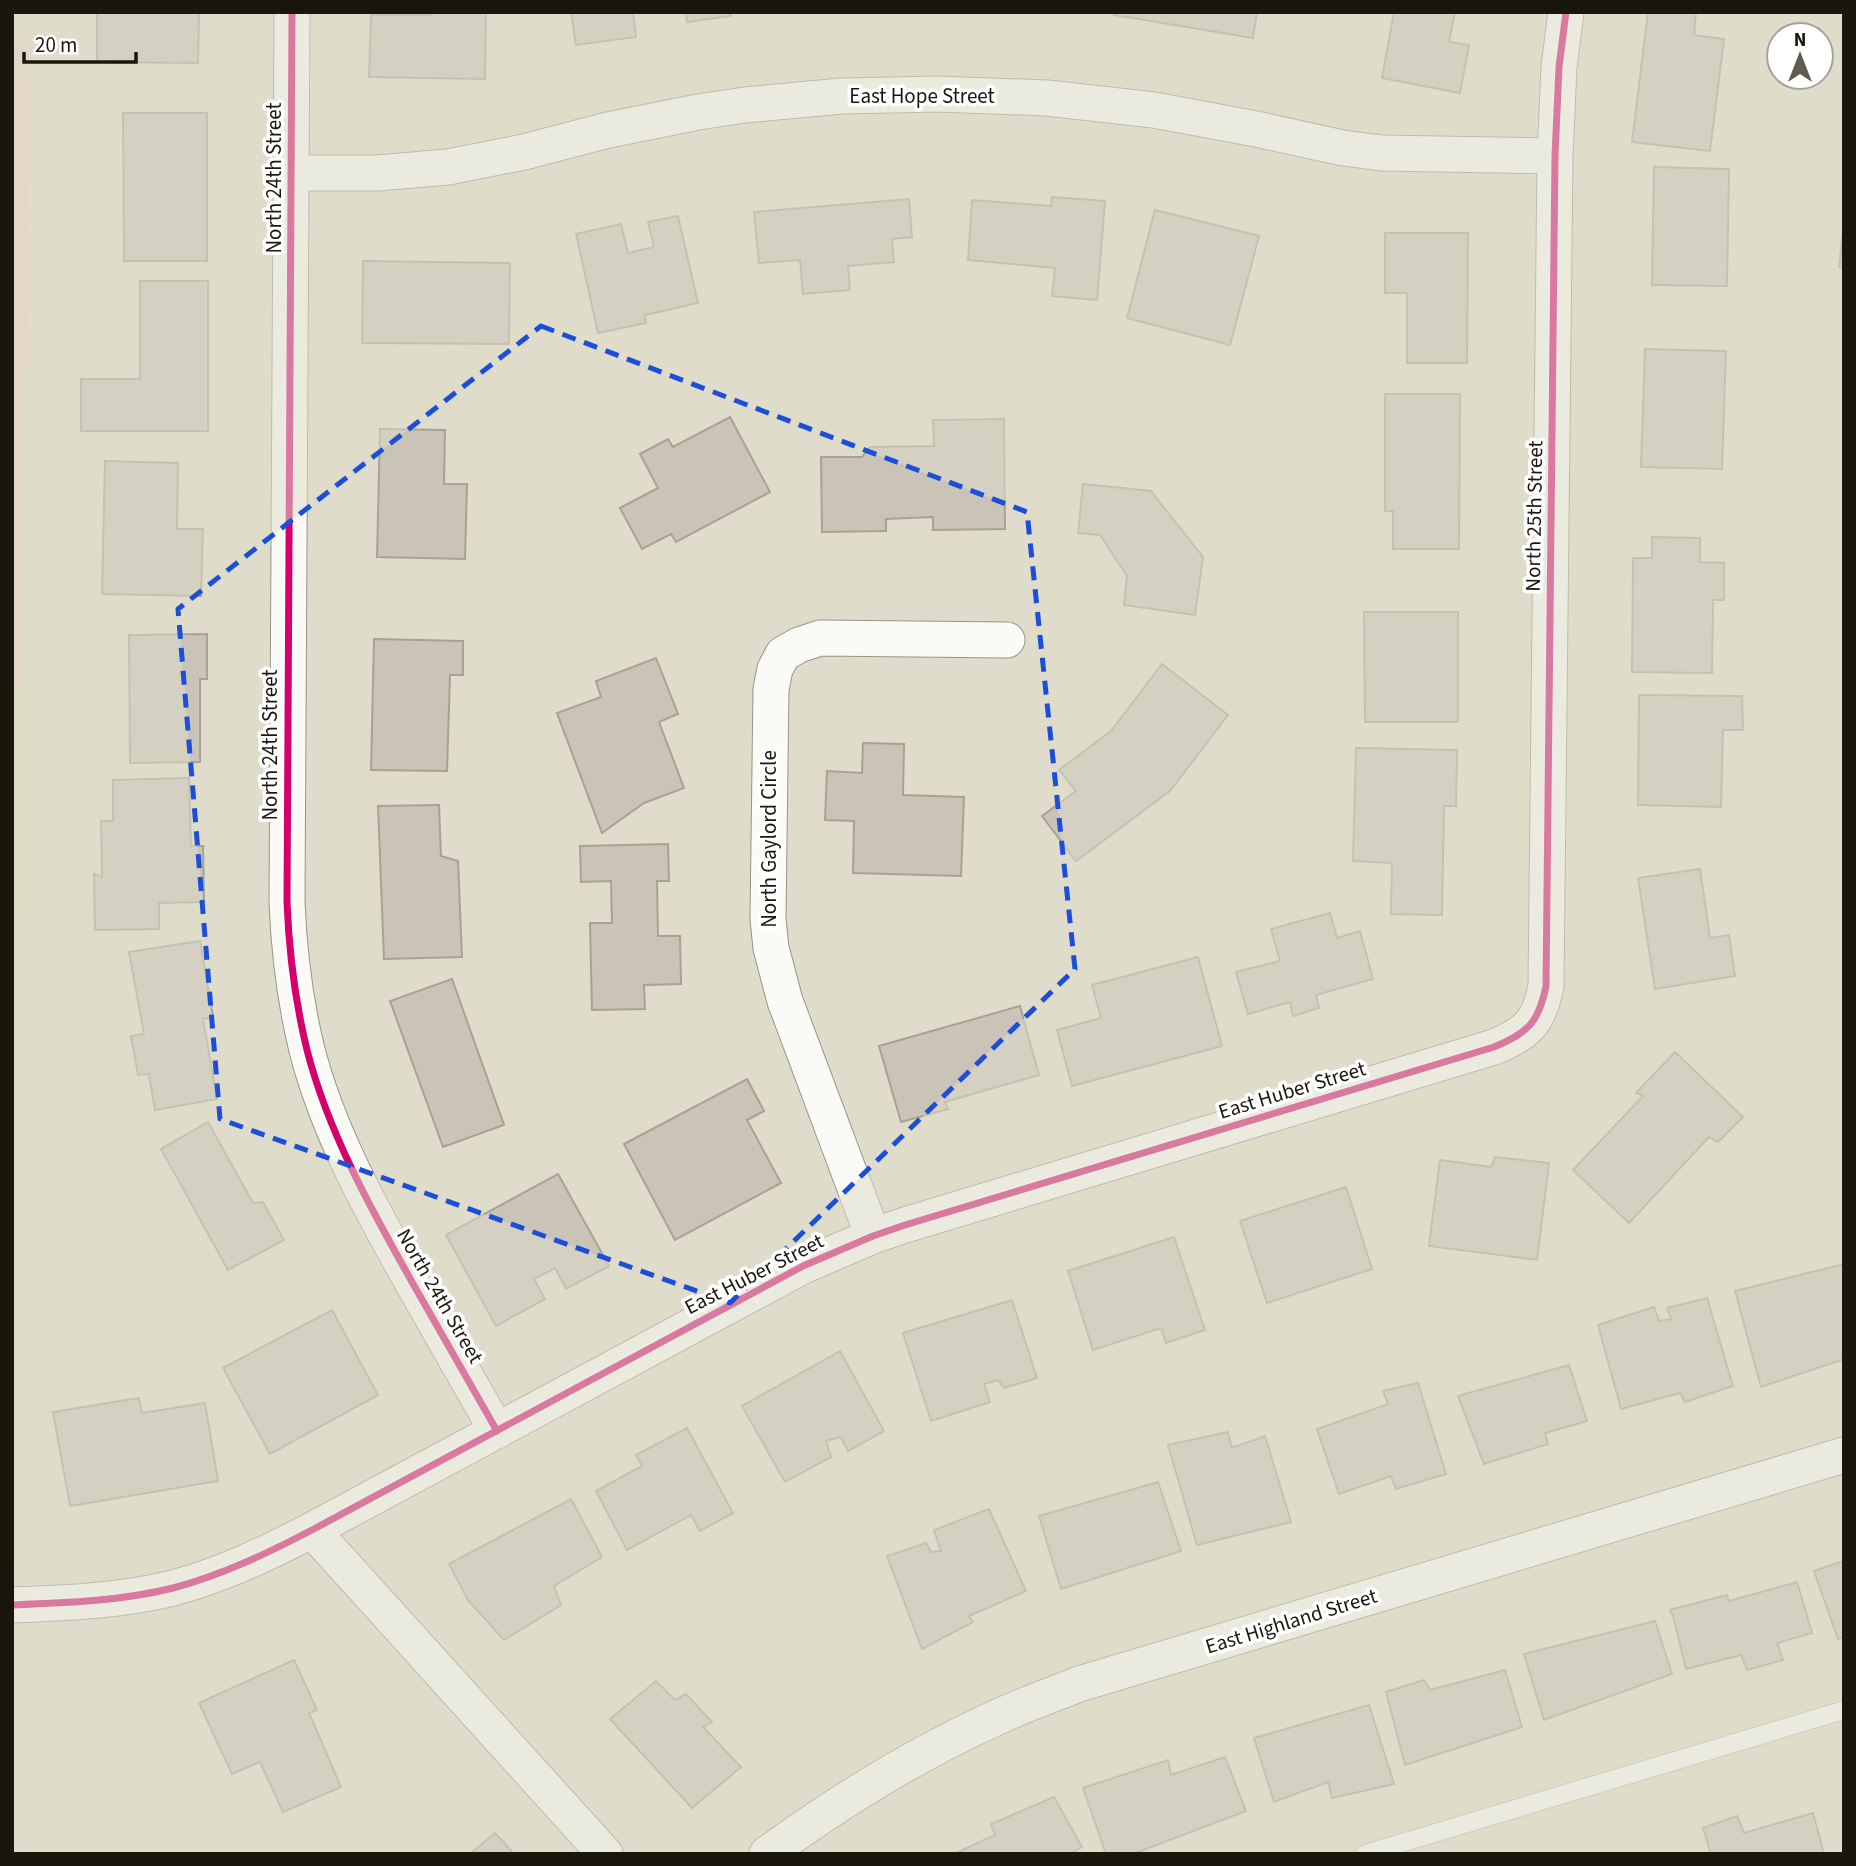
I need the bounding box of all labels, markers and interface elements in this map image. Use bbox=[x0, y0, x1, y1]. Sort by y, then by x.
scale bar bbox=[24, 21, 136, 65]
north arrow bbox=[1765, 21, 1835, 91]
text: N bbox=[1794, 27, 1806, 54]
text: 20 m bbox=[35, 30, 77, 60]
street label: East Hope Street bbox=[849, 81, 995, 111]
street label: North 24th Street bbox=[259, 102, 289, 254]
street label: North 25th Street bbox=[1518, 440, 1550, 592]
street label: North 24th Street bbox=[255, 669, 285, 821]
street label: North Gaylord Circle bbox=[754, 750, 784, 928]
street label: East Huber Street bbox=[1215, 1053, 1369, 1127]
street label: North 24th Street bbox=[389, 1223, 491, 1369]
street label: East Huber Street bbox=[679, 1226, 829, 1322]
street label: East Highland Street bbox=[1201, 1581, 1381, 1661]

